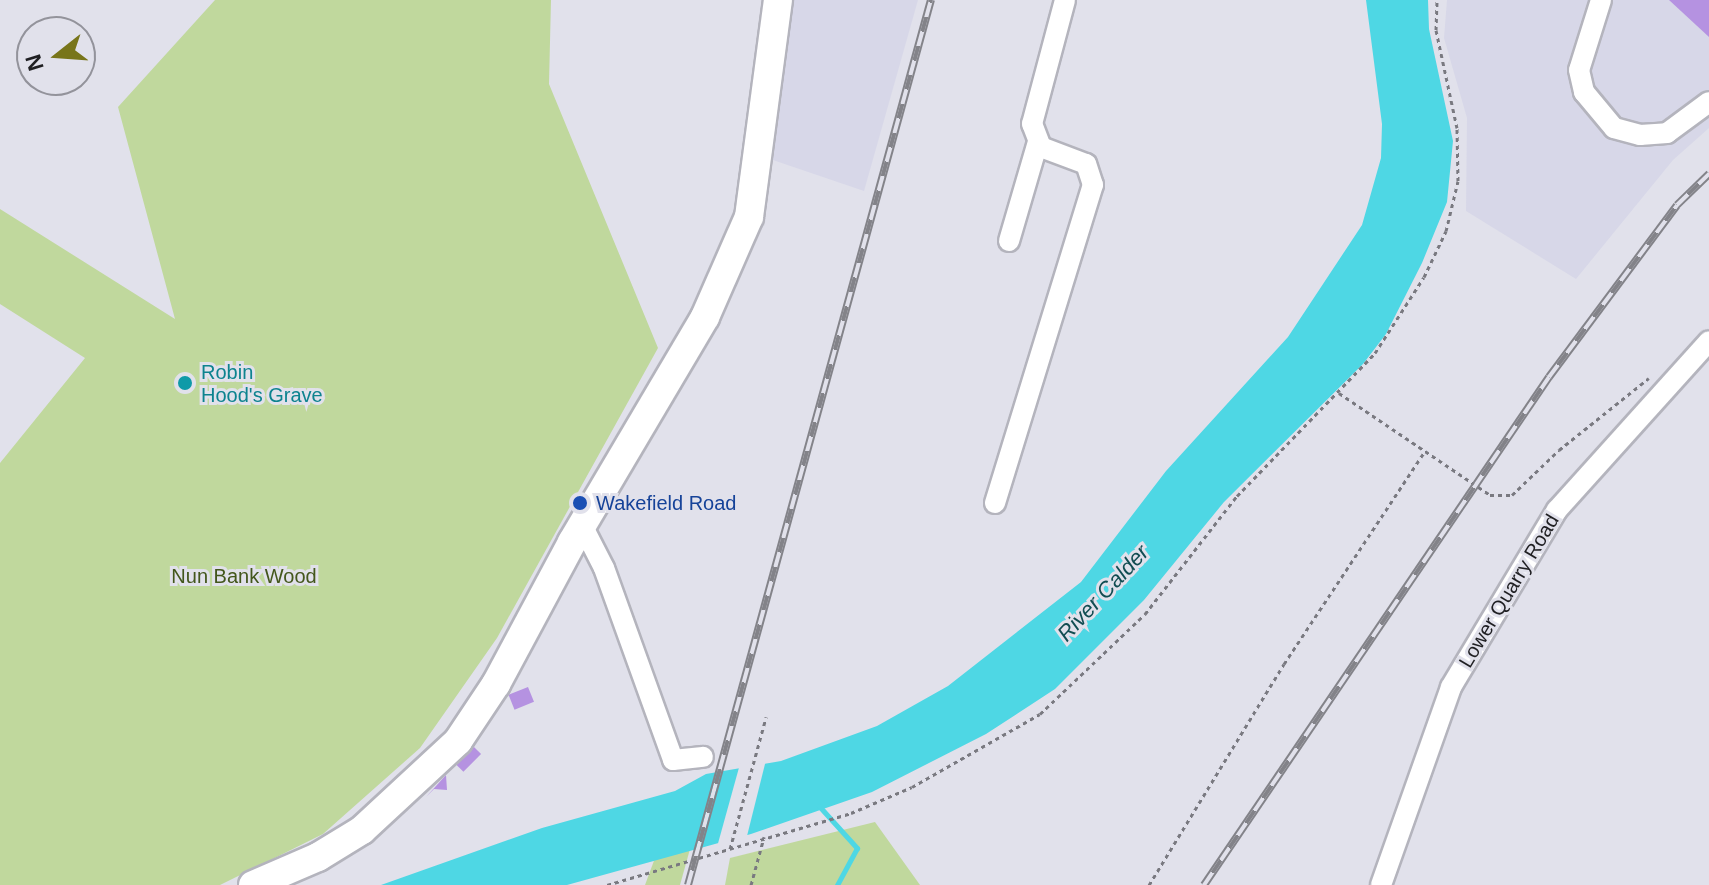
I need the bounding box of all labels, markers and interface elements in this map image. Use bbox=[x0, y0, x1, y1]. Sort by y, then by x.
north arrow bbox=[16, 16, 96, 96]
text: N bbox=[20, 51, 49, 74]
place label: Robin Hood's Grave bbox=[201, 360, 323, 407]
marker: Robin Hood's Grave bbox=[176, 374, 194, 392]
place label: Wakefield Road bbox=[596, 491, 736, 515]
marker: Wakefield Road bbox=[571, 494, 589, 512]
street label: Lower Quarry Road bbox=[1454, 510, 1564, 672]
water label: River Calder bbox=[1052, 539, 1154, 647]
park label: Nun Bank Wood bbox=[171, 564, 317, 588]

